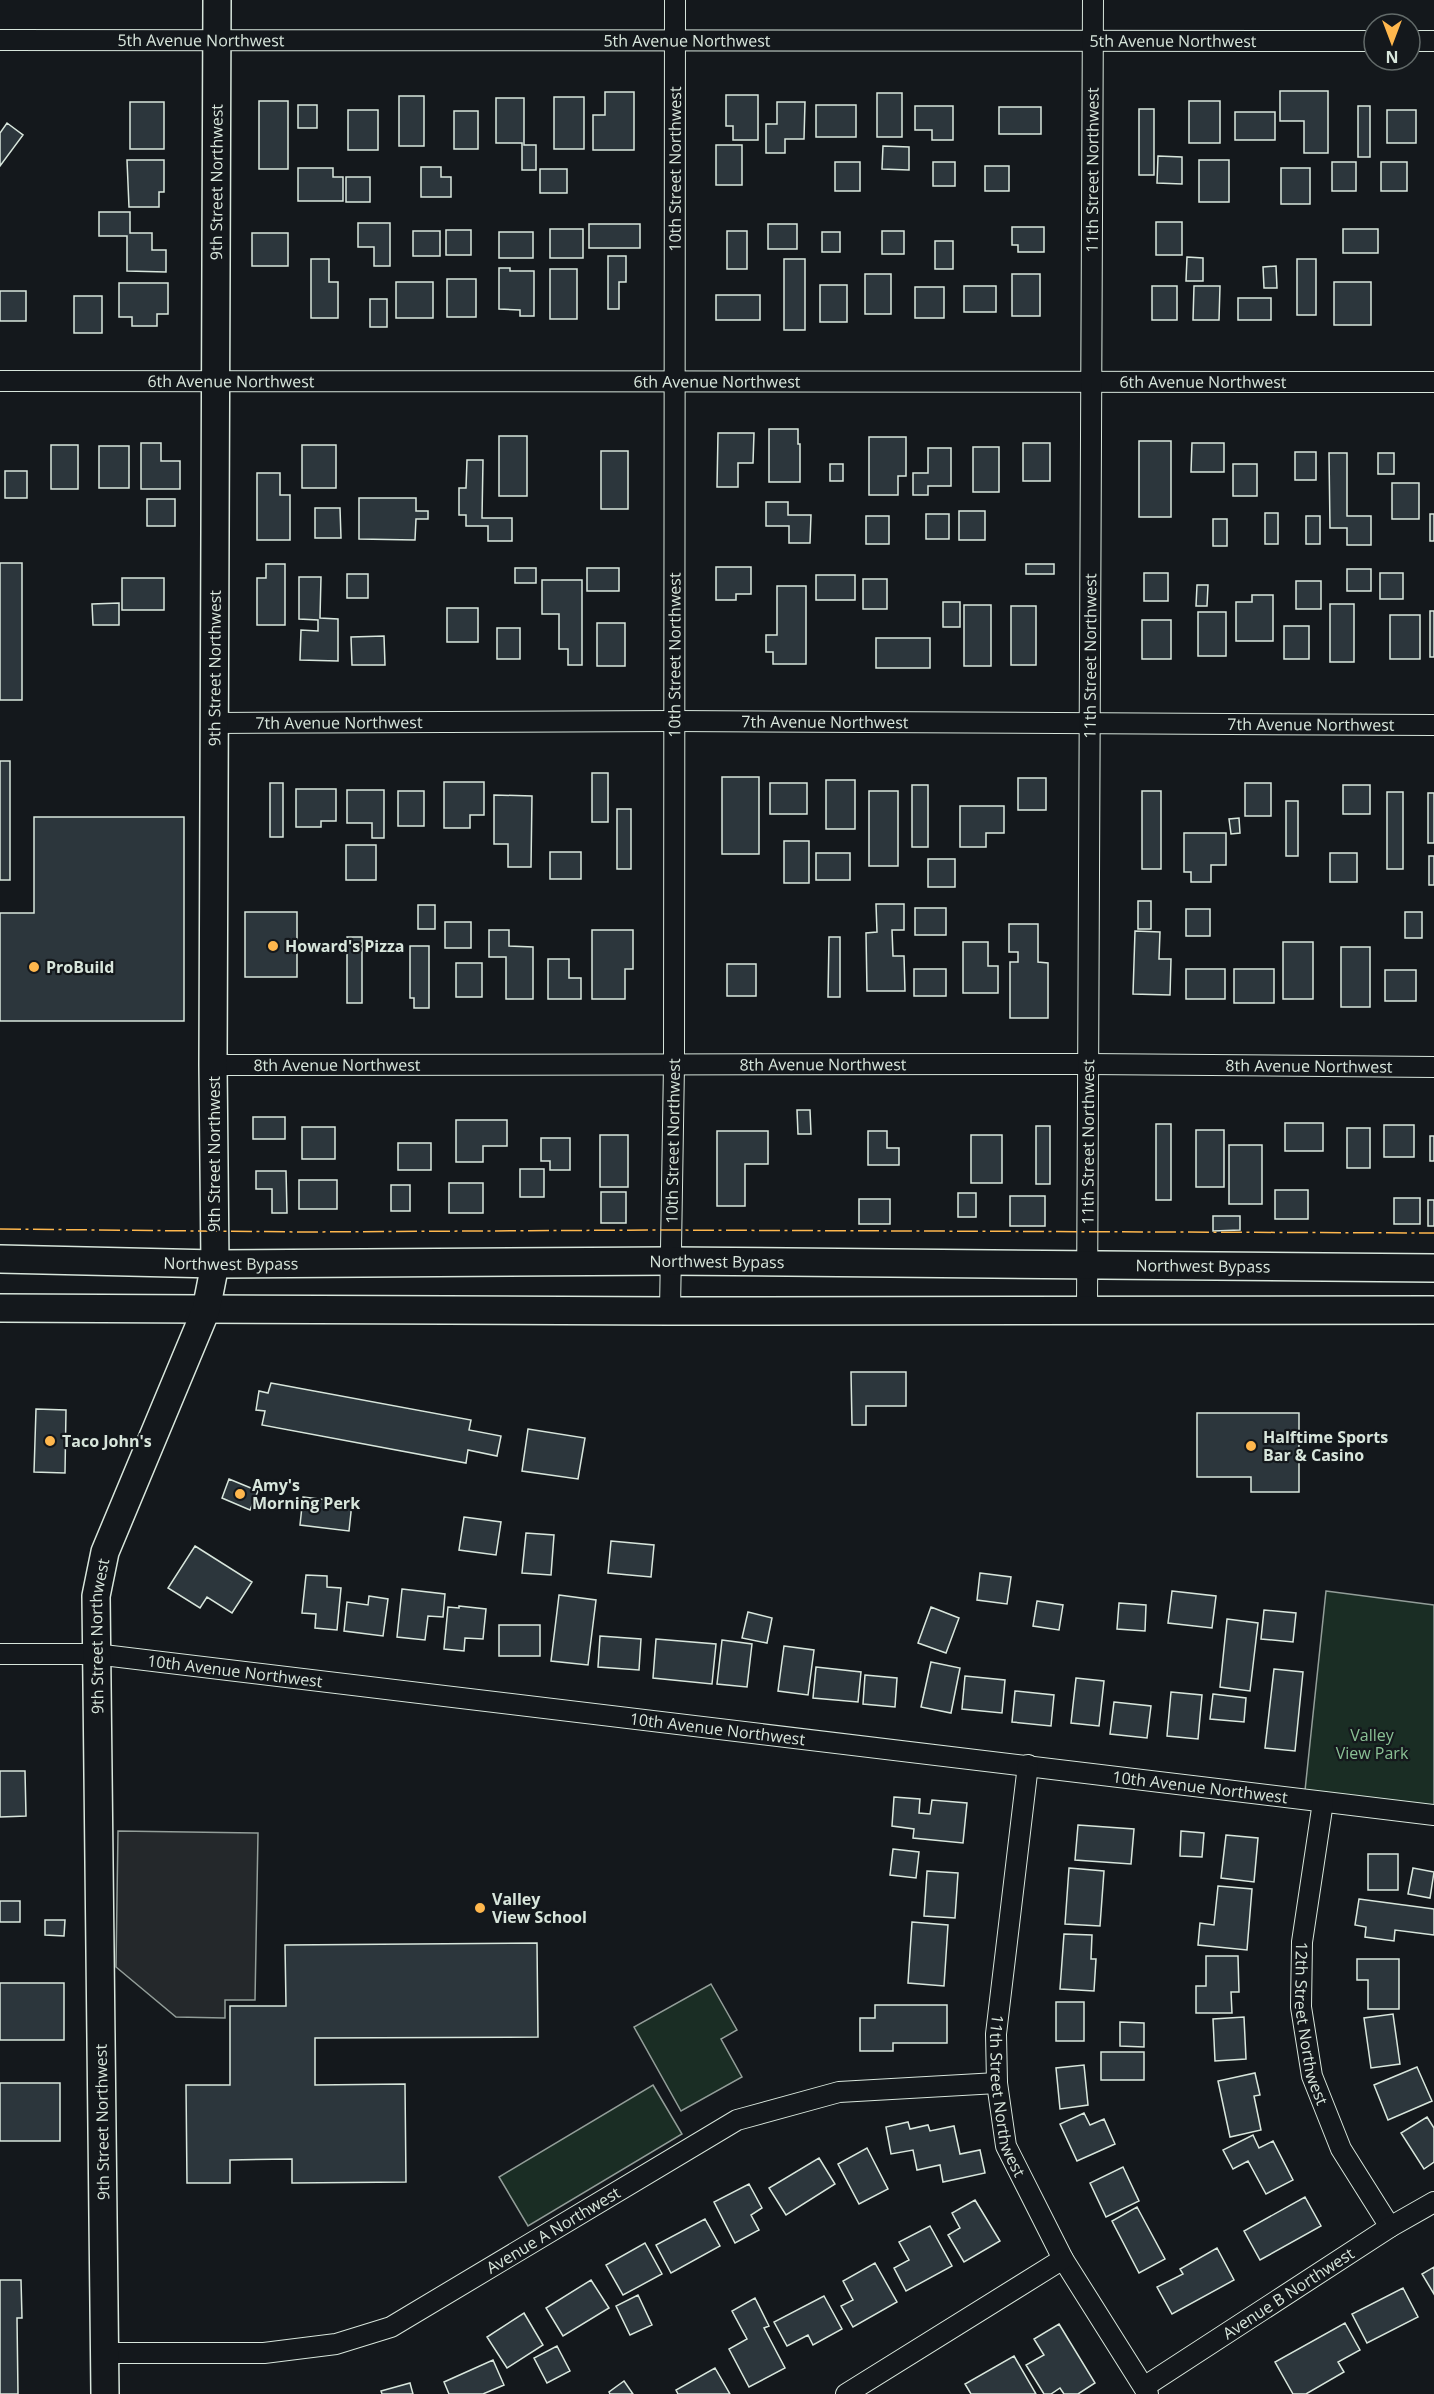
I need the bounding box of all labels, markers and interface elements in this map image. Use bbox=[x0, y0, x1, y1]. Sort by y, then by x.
north arrow bbox=[1362, 12, 1422, 72]
street label: 5th Avenue Northwest bbox=[117, 29, 285, 51]
street label: 5th Avenue Northwest bbox=[603, 29, 771, 52]
street label: 5th Avenue Northwest bbox=[1089, 30, 1257, 52]
text: N bbox=[1385, 46, 1399, 68]
street label: 10th Street Northwest bbox=[664, 86, 686, 252]
street label: 11th Street Northwest bbox=[1081, 87, 1104, 253]
street label: 9th Street Northwest bbox=[205, 104, 228, 260]
street label: 6th Avenue Northwest bbox=[147, 370, 315, 392]
street label: 6th Avenue Northwest bbox=[633, 370, 801, 393]
street label: 6th Avenue Northwest bbox=[1119, 371, 1287, 393]
street label: 10th Street Northwest bbox=[663, 572, 685, 738]
street label: 11th Street Northwest bbox=[1079, 573, 1101, 739]
street label: 9th Street Northwest bbox=[203, 590, 226, 746]
street label: 7th Avenue Northwest bbox=[741, 710, 909, 733]
street label: 7th Avenue Northwest bbox=[255, 711, 423, 734]
street label: 7th Avenue Northwest bbox=[1227, 713, 1395, 736]
place label: Howard's Pizza bbox=[285, 935, 404, 957]
marker: Howard's Pizza bbox=[266, 939, 280, 953]
place label: ProBuild bbox=[46, 956, 114, 978]
marker: ProBuild bbox=[27, 960, 41, 974]
street label: 8th Avenue Northwest bbox=[739, 1053, 907, 1075]
street label: 8th Avenue Northwest bbox=[253, 1054, 421, 1076]
street label: 8th Avenue Northwest bbox=[1225, 1054, 1393, 1078]
street label: 10th Street Northwest bbox=[660, 1058, 685, 1224]
street label: 11th Street Northwest bbox=[1076, 1059, 1099, 1225]
street label: 9th Street Northwest bbox=[203, 1076, 225, 1232]
street label: Northwest Bypass bbox=[649, 1250, 784, 1273]
street label: Northwest Bypass bbox=[163, 1252, 298, 1275]
street label: Northwest Bypass bbox=[1135, 1254, 1270, 1277]
place label: Halftime Sports Bar & Casino bbox=[1263, 1426, 1388, 1466]
place label: Taco John's bbox=[62, 1430, 152, 1452]
marker: Taco John's bbox=[43, 1434, 57, 1448]
marker: Halftime Sports Bar & Casino bbox=[1244, 1439, 1258, 1453]
place label: Amy's Morning Perk bbox=[252, 1474, 360, 1514]
marker: Amy's Morning Perk bbox=[233, 1487, 247, 1501]
street label: 9th Street Northwest bbox=[85, 1556, 114, 1714]
street label: 10th Avenue Northwest bbox=[146, 1649, 324, 1692]
street label: 10th Avenue Northwest bbox=[629, 1707, 807, 1750]
park label: Valley View Park bbox=[1336, 1724, 1409, 1764]
street label: 10th Avenue Northwest bbox=[1111, 1765, 1289, 1808]
place label: Valley View School bbox=[492, 1888, 587, 1928]
marker: Valley View School bbox=[473, 1901, 487, 1915]
street label: 12th Street Northwest bbox=[1290, 1942, 1333, 2108]
street label: 11th Street Northwest bbox=[985, 2013, 1031, 2181]
street label: 9th Street Northwest bbox=[90, 2043, 114, 2200]
street label: Avenue A Northwest bbox=[482, 2181, 624, 2279]
street label: Avenue B Northwest bbox=[1218, 2242, 1358, 2344]

